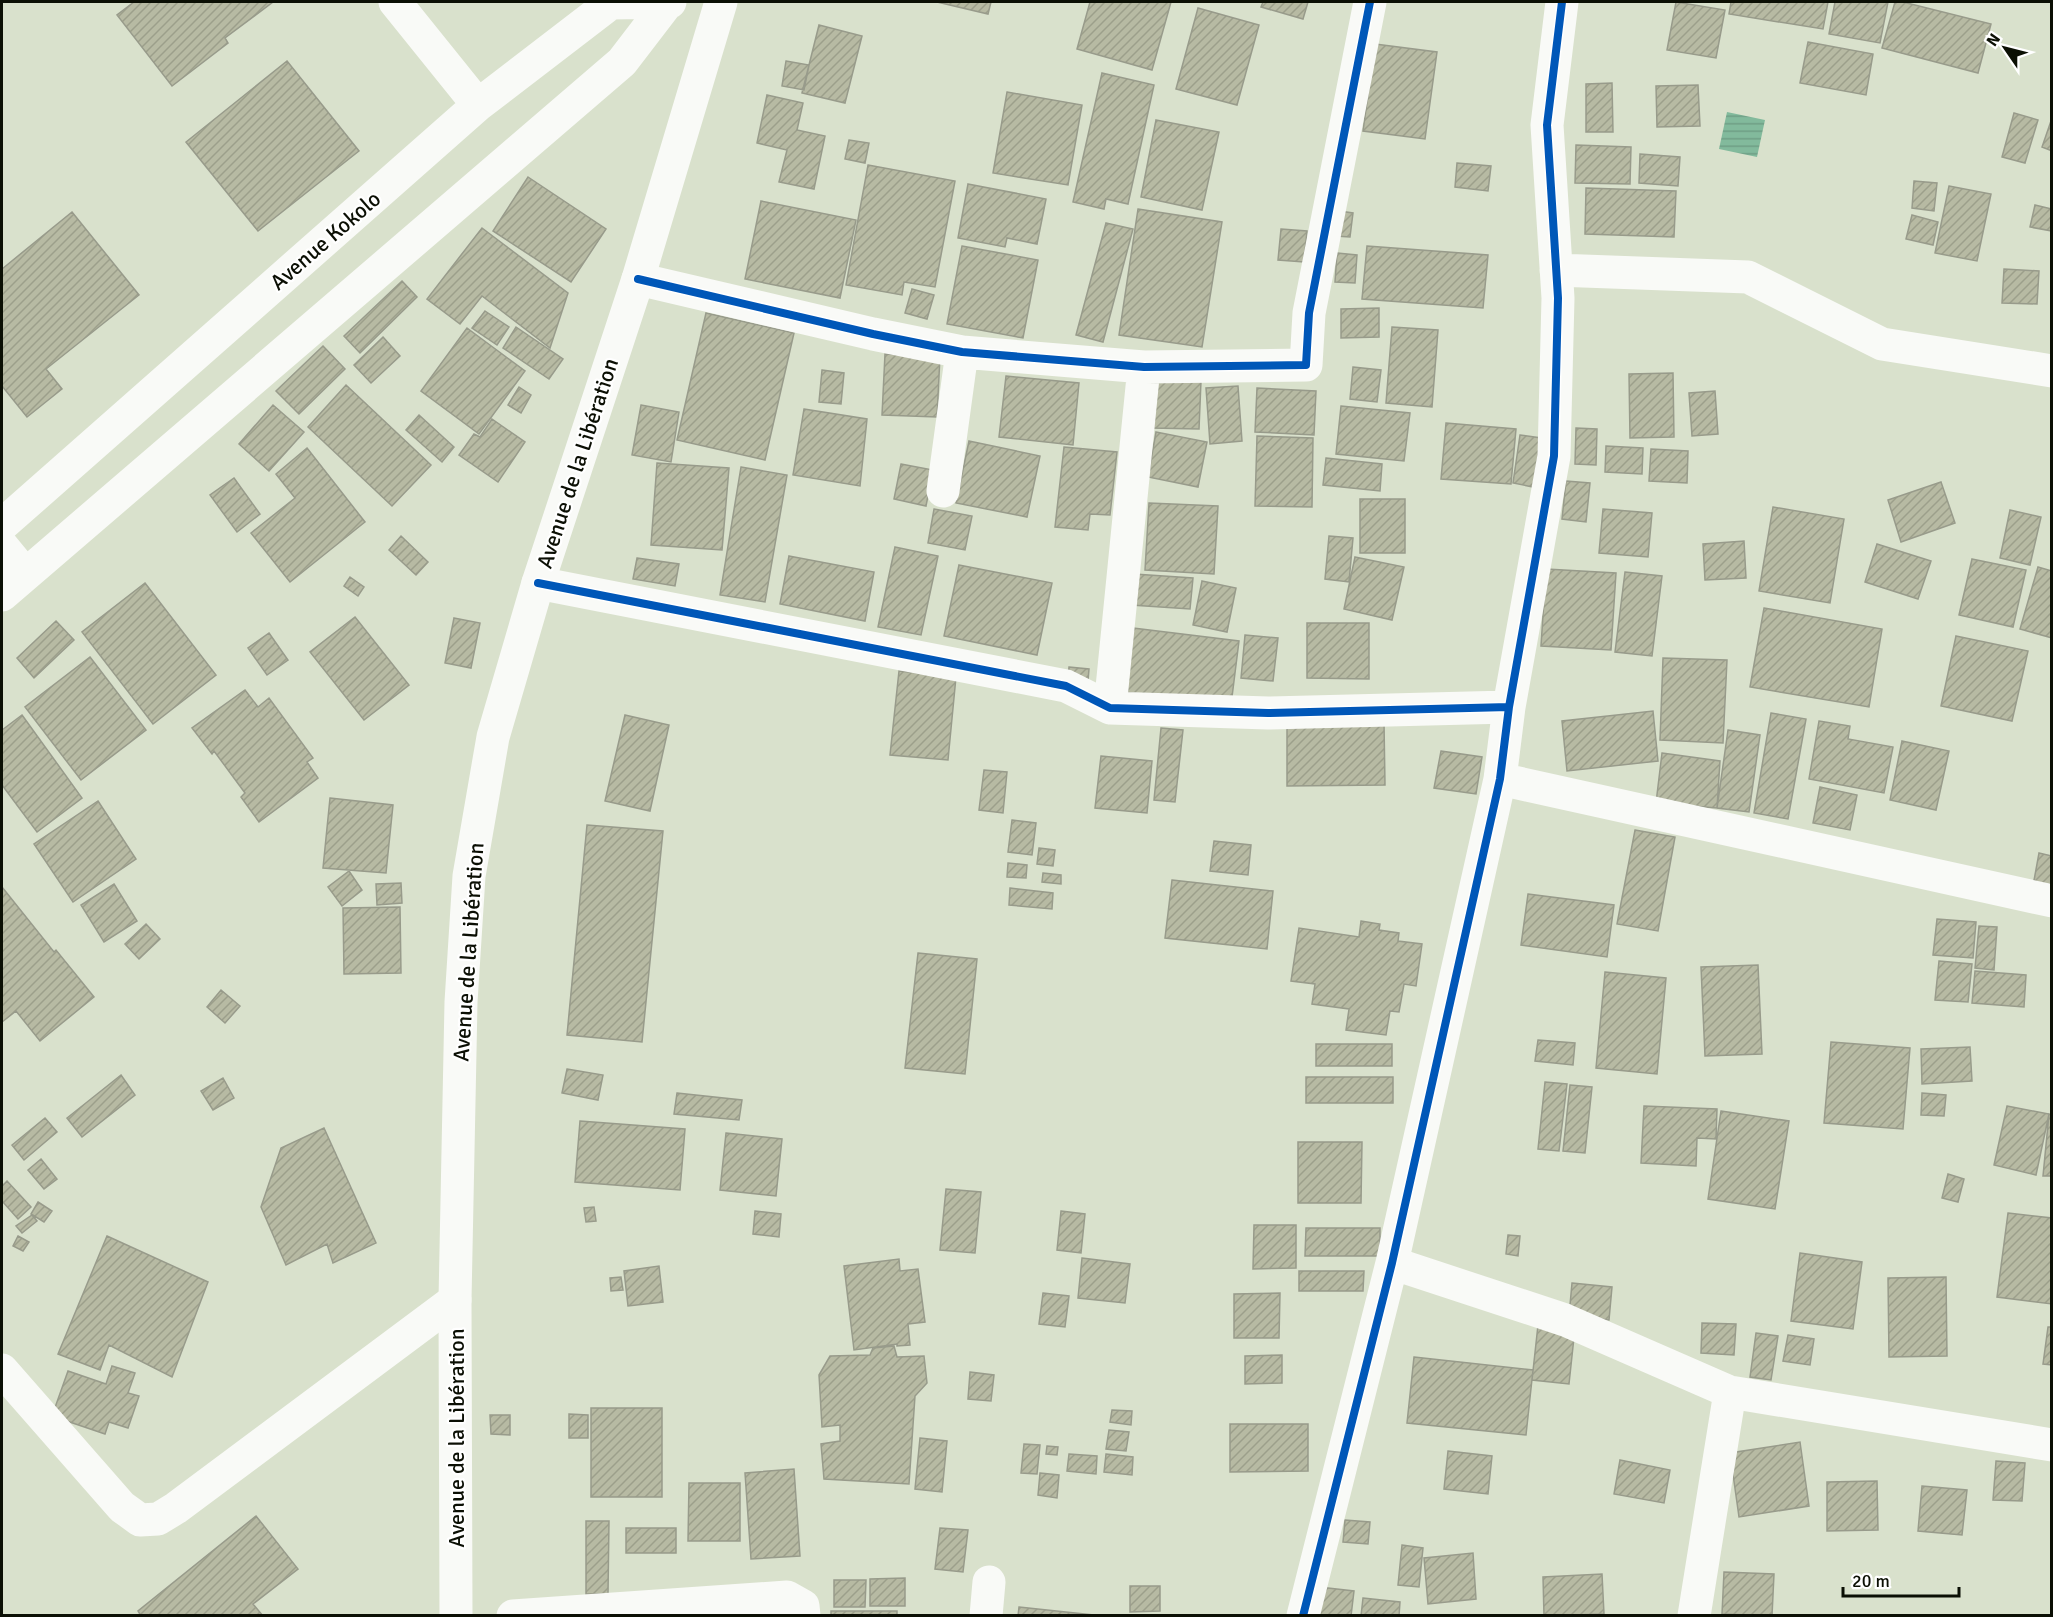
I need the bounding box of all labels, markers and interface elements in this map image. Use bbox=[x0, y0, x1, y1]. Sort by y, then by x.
north arrow bbox=[1975, 18, 2035, 78]
text: N bbox=[1982, 30, 2005, 50]
street label: Avenue Kokolo bbox=[265, 185, 386, 296]
street label: Avenue de la Libération bbox=[531, 355, 624, 572]
street label: Avenue de la Libération bbox=[447, 842, 490, 1062]
street label: Avenue de la Libération bbox=[443, 1328, 470, 1548]
scale bar bbox=[1843, 1560, 1958, 1598]
text: 20 m bbox=[1852, 1570, 1890, 1592]

